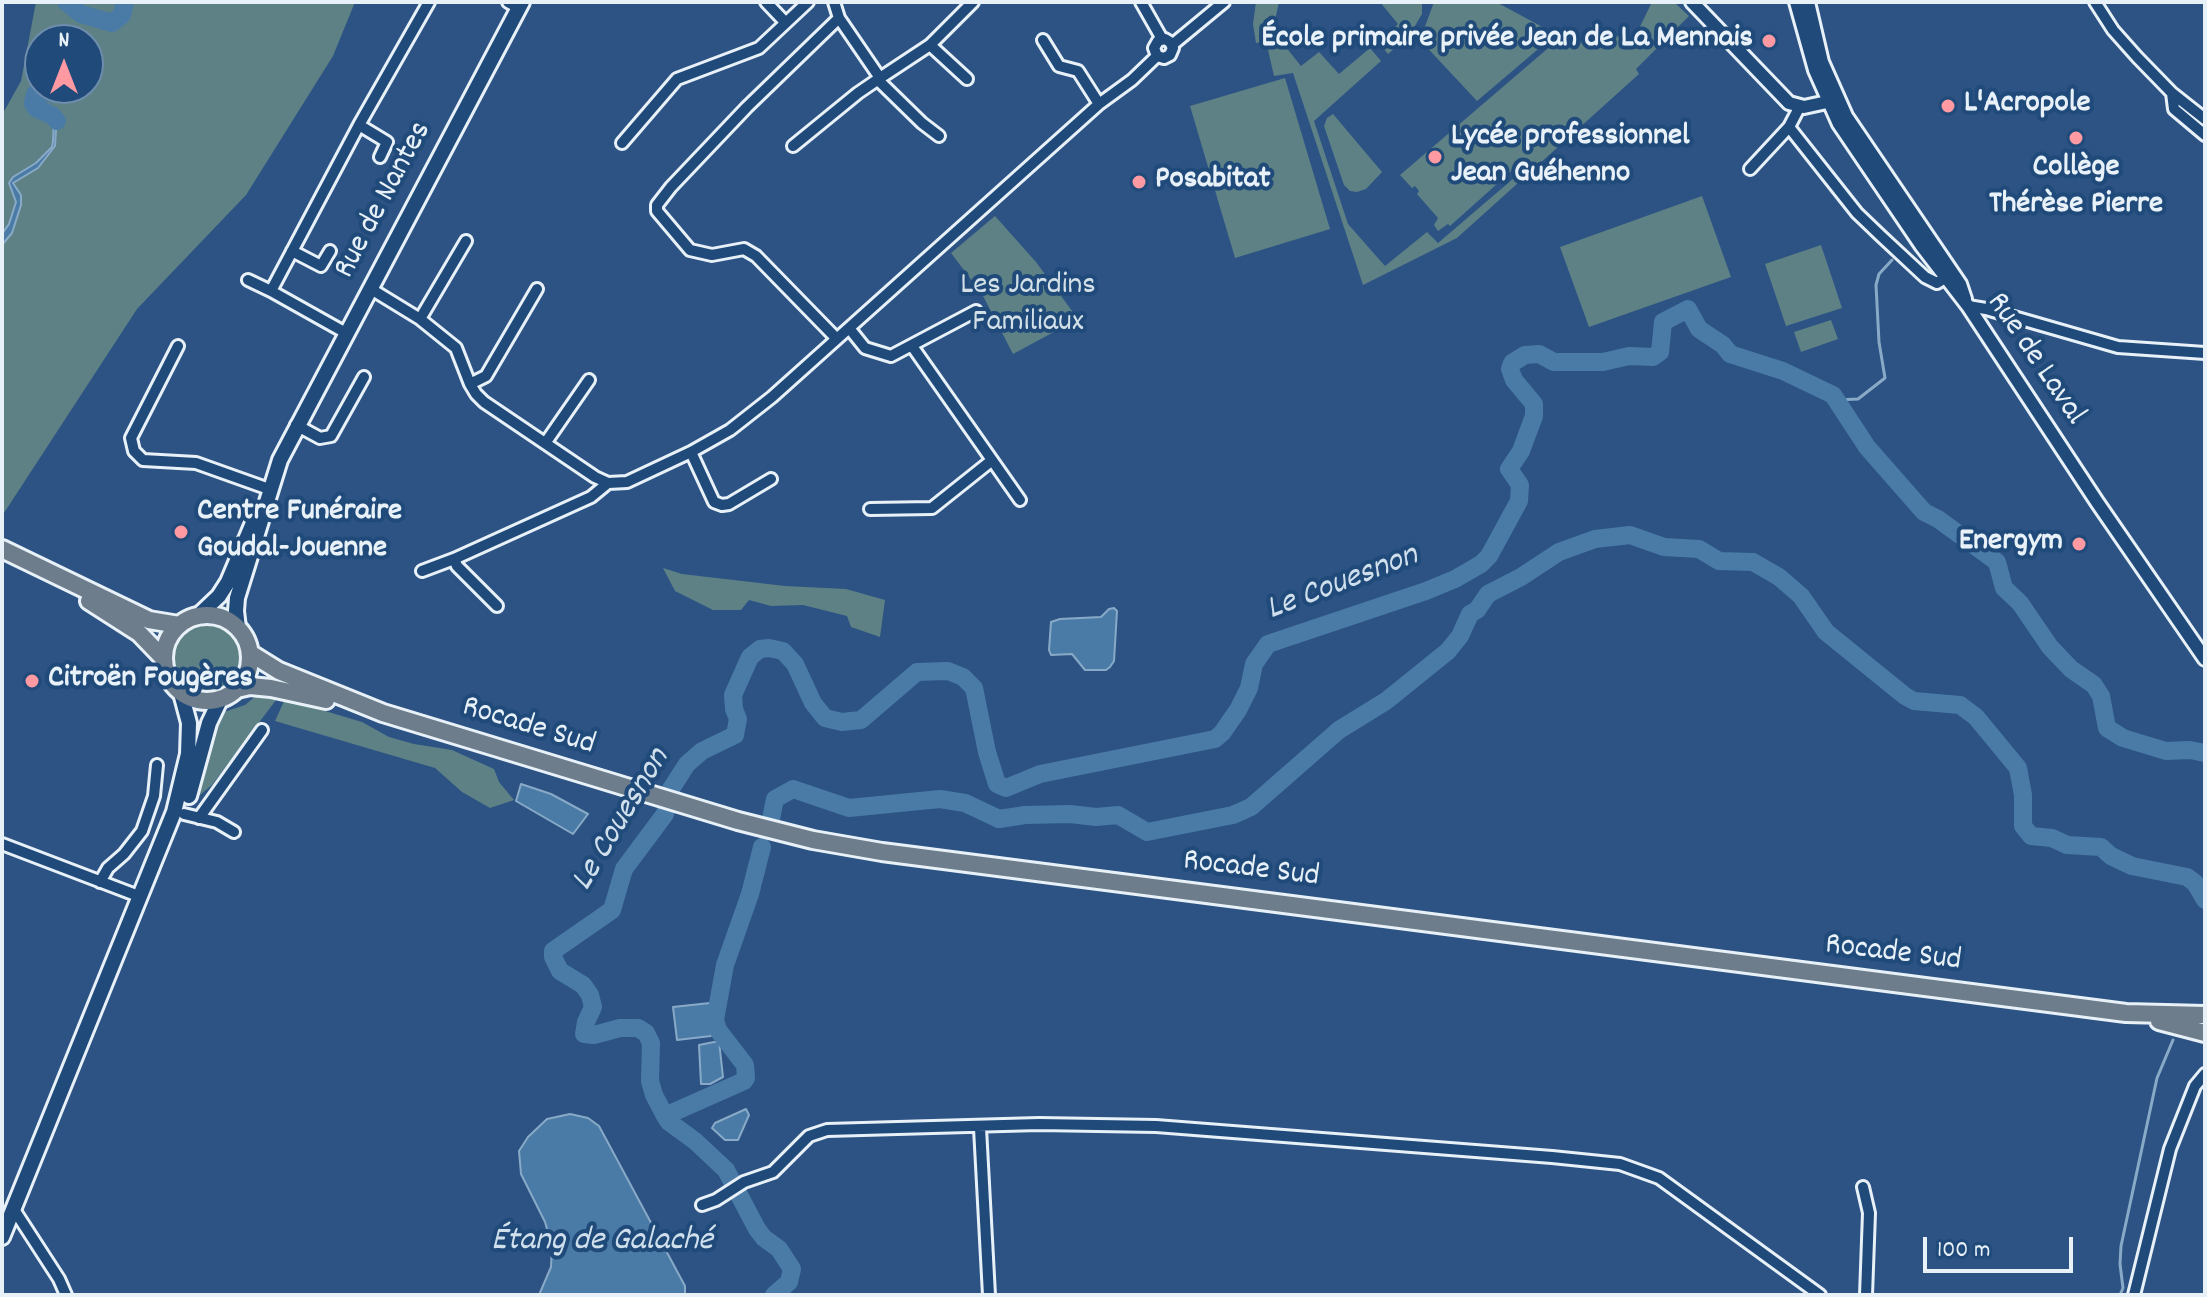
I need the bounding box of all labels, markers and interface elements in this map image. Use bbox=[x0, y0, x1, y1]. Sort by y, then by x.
place label: École primaire privée Jean de La Mennais bbox=[1261, 22, 1753, 60]
north arrow bbox=[24, 24, 104, 104]
text: N bbox=[59, 26, 69, 57]
marker: École primaire privée Jean de La Mennais bbox=[1760, 32, 1778, 50]
place label: L'Acropole bbox=[1964, 87, 2091, 125]
marker: L'Acropole bbox=[1939, 97, 1957, 115]
street label: Rue de Nantes bbox=[328, 116, 442, 286]
place label: Lycée professionnel Jean Guéhenno bbox=[1451, 120, 1690, 195]
marker: Collège Thérèse Pierre bbox=[2067, 129, 2085, 147]
marker: Lycée professionnel Jean Guéhenno bbox=[1426, 148, 1444, 166]
place label: Collège Thérèse Pierre bbox=[1989, 151, 2163, 226]
place label: Posabitat bbox=[1155, 163, 1271, 201]
marker: Posabitat bbox=[1130, 173, 1148, 191]
park label: Les Jardins Familiaux bbox=[960, 269, 1096, 344]
street label: Rue de Laval bbox=[1976, 287, 2092, 433]
place label: Centre Funéraire Goudal-Jouenne bbox=[197, 495, 402, 570]
marker: Centre Funéraire Goudal-Jouenne bbox=[172, 523, 190, 541]
place label: Energym bbox=[1959, 525, 2063, 563]
marker: Energym bbox=[2070, 535, 2088, 553]
water label: Le Couesnon bbox=[1261, 537, 1425, 633]
place label: Citroën Fougères bbox=[48, 662, 253, 700]
marker: Citroën Fougères bbox=[23, 672, 41, 690]
street label: Rocade Sud bbox=[457, 690, 599, 766]
water label: Le Couesnon bbox=[565, 742, 681, 900]
street label: Rocade Sud bbox=[1181, 844, 1321, 898]
street label: Rocade Sud bbox=[1823, 928, 1963, 982]
scale bar bbox=[1927, 1221, 2077, 1271]
water label: Étang de Galaché bbox=[491, 1223, 713, 1263]
text: 100 m bbox=[1937, 1234, 1990, 1268]

